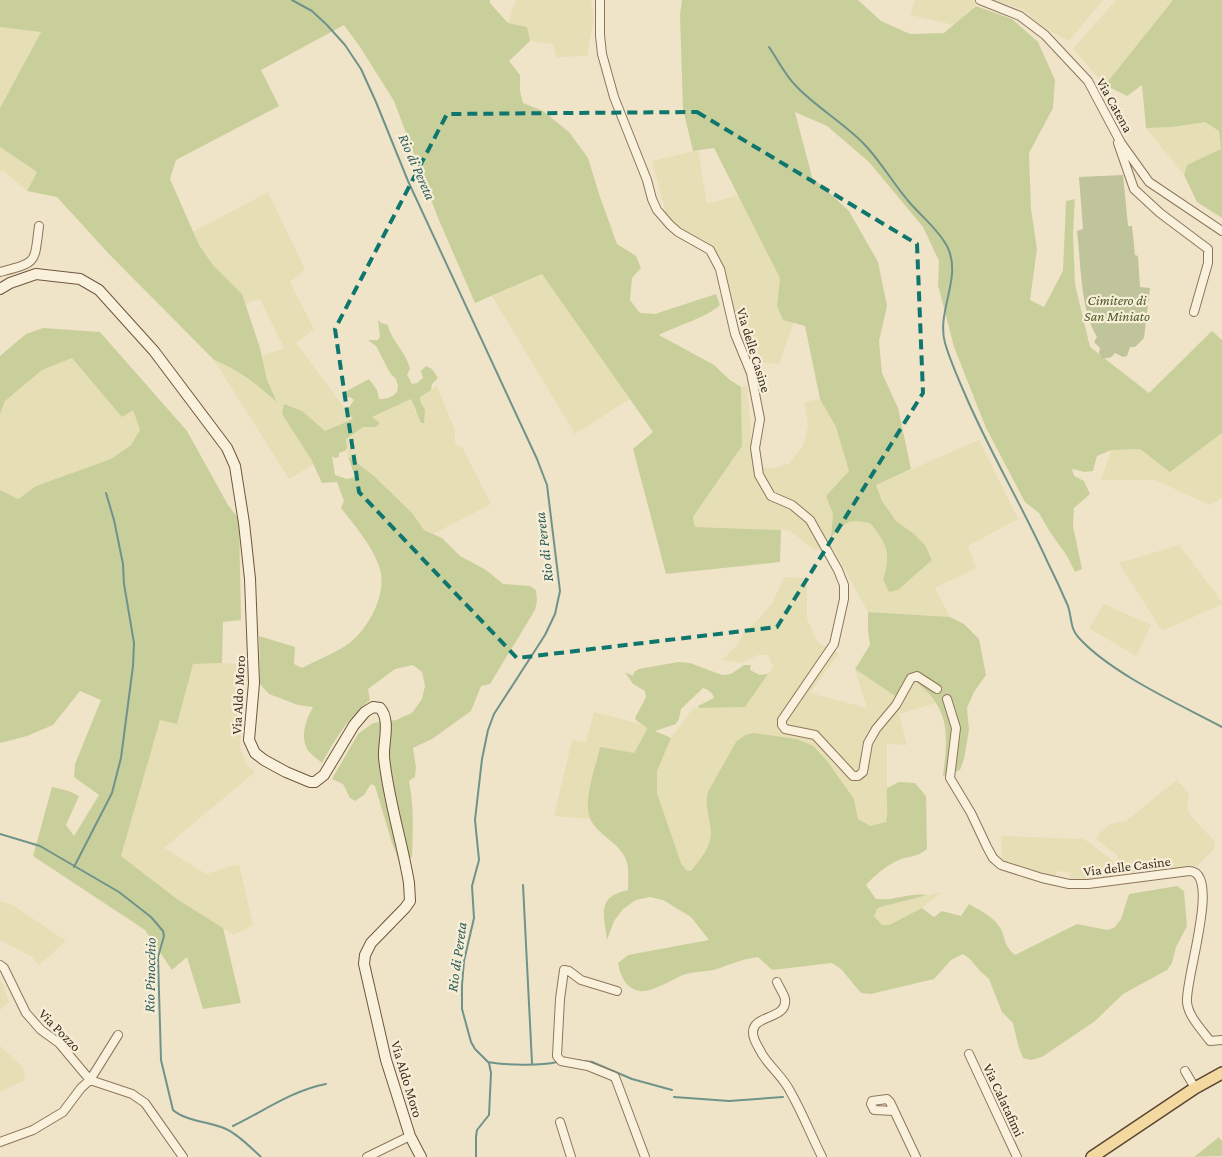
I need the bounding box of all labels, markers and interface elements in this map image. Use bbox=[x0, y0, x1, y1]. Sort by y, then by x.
street label: Via Catena bbox=[1093, 75, 1137, 136]
water label: Rio di Pereta bbox=[395, 132, 439, 202]
park label: Cimitero di San Miniato bbox=[1084, 292, 1150, 324]
street label: Via delle Casine bbox=[734, 306, 774, 394]
water label: Rio di Pereta bbox=[532, 511, 556, 583]
street label: Via Aldo Moro bbox=[228, 655, 248, 735]
street label: Via delle Casine bbox=[1083, 853, 1171, 879]
water label: Rio di Pereta bbox=[444, 921, 470, 993]
water label: Rio Pinocchio bbox=[141, 937, 159, 1013]
street label: Via Pozzo bbox=[36, 1006, 84, 1054]
street label: Via Aldo Moro bbox=[388, 1039, 426, 1119]
street label: Via Calatafimi bbox=[980, 1061, 1028, 1139]

